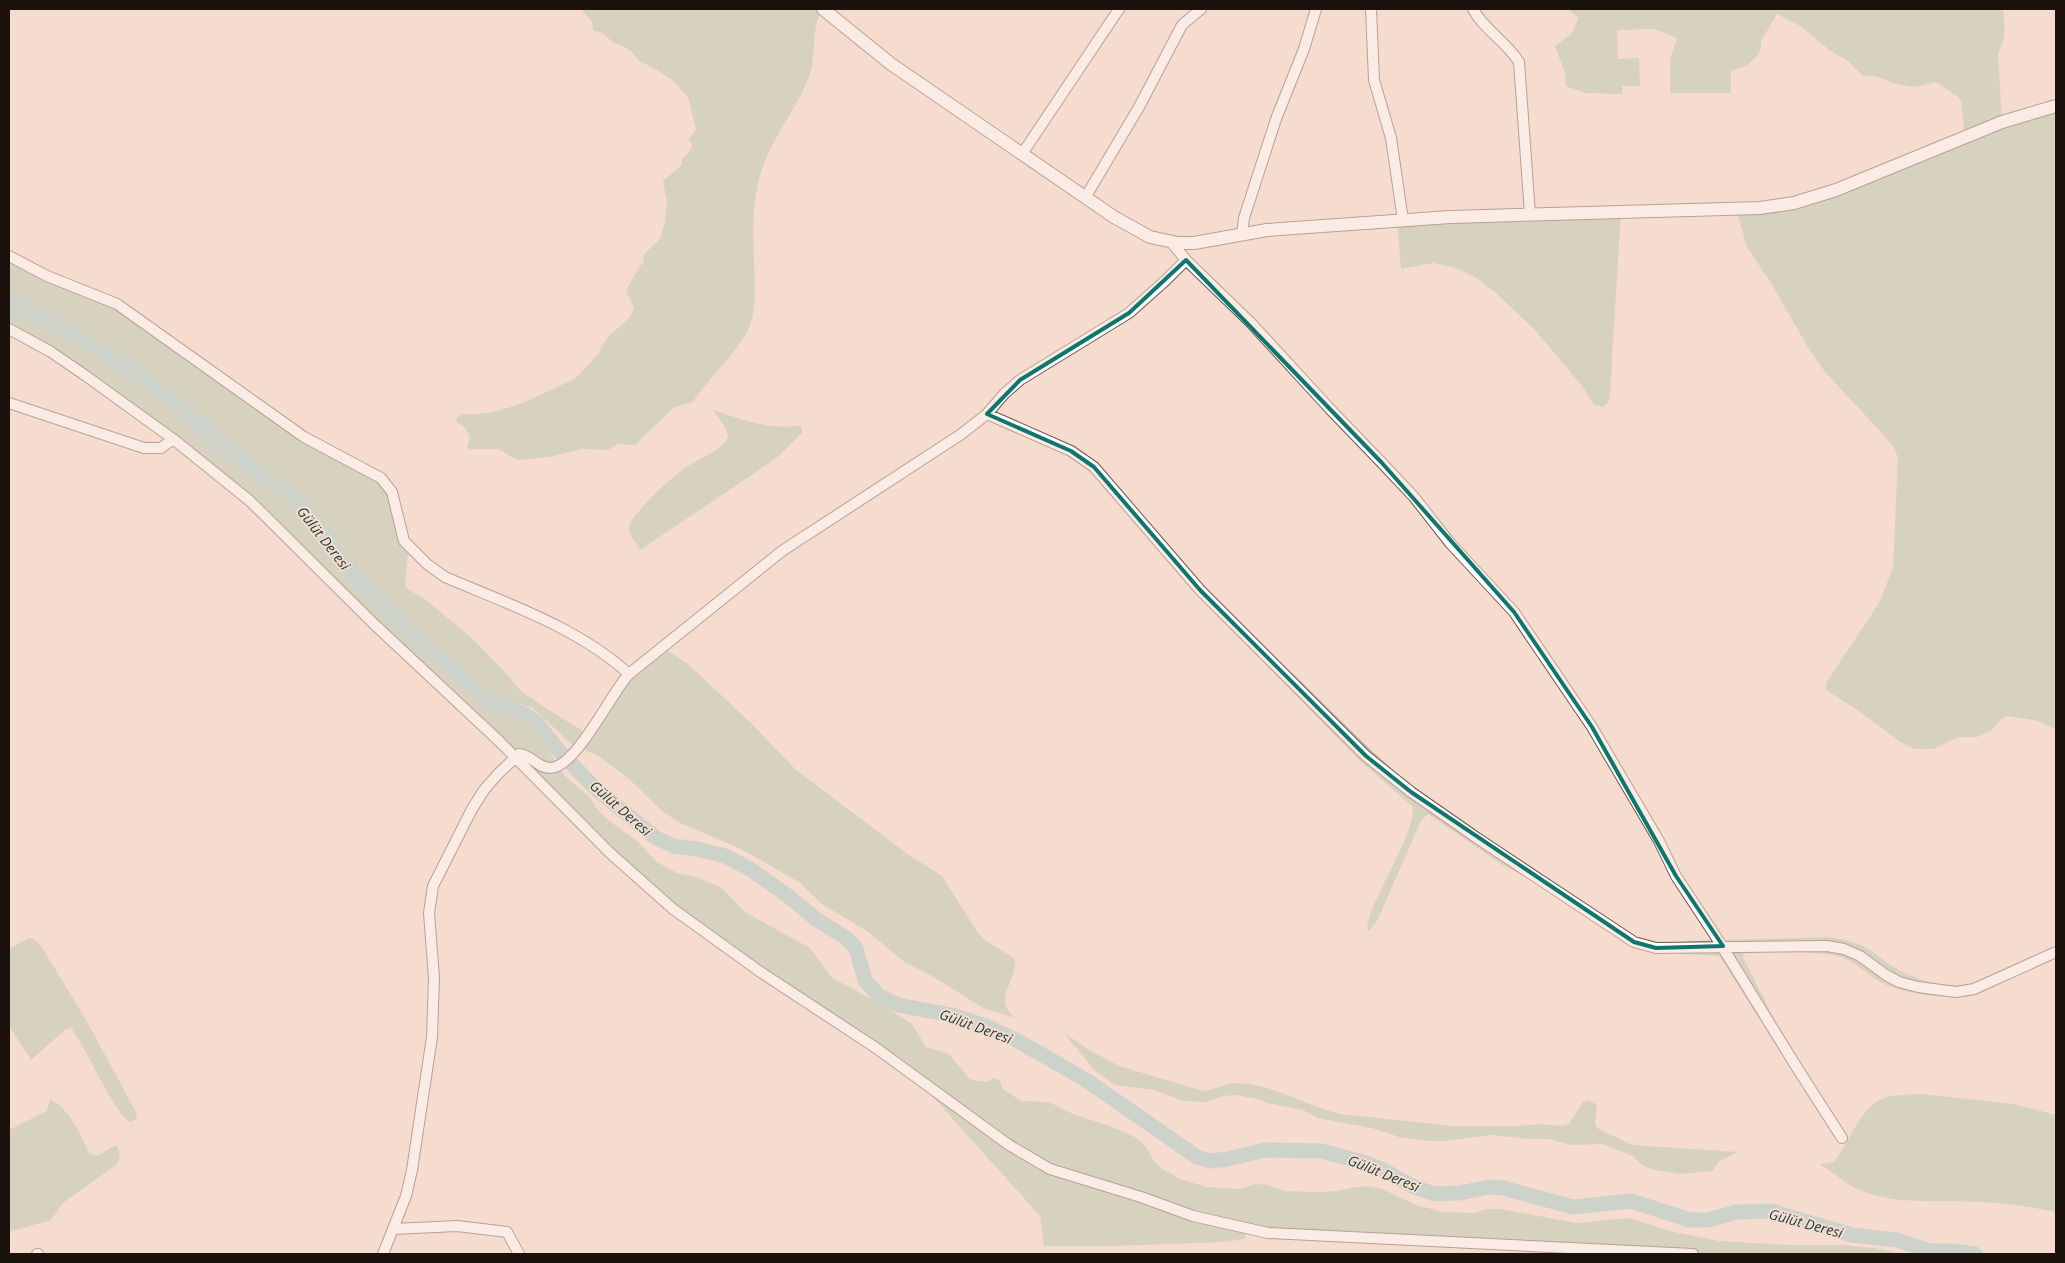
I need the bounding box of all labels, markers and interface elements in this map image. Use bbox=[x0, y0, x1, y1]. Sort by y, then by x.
water label: Gülüt Deresi bbox=[293, 502, 355, 574]
water label: Gülüt Deresi bbox=[586, 776, 656, 840]
water label: Gülüt Deresi bbox=[937, 1004, 1015, 1048]
water label: Gülüt Deresi bbox=[1345, 1150, 1423, 1196]
water label: Gülüt Deresi bbox=[1767, 1204, 1846, 1242]

